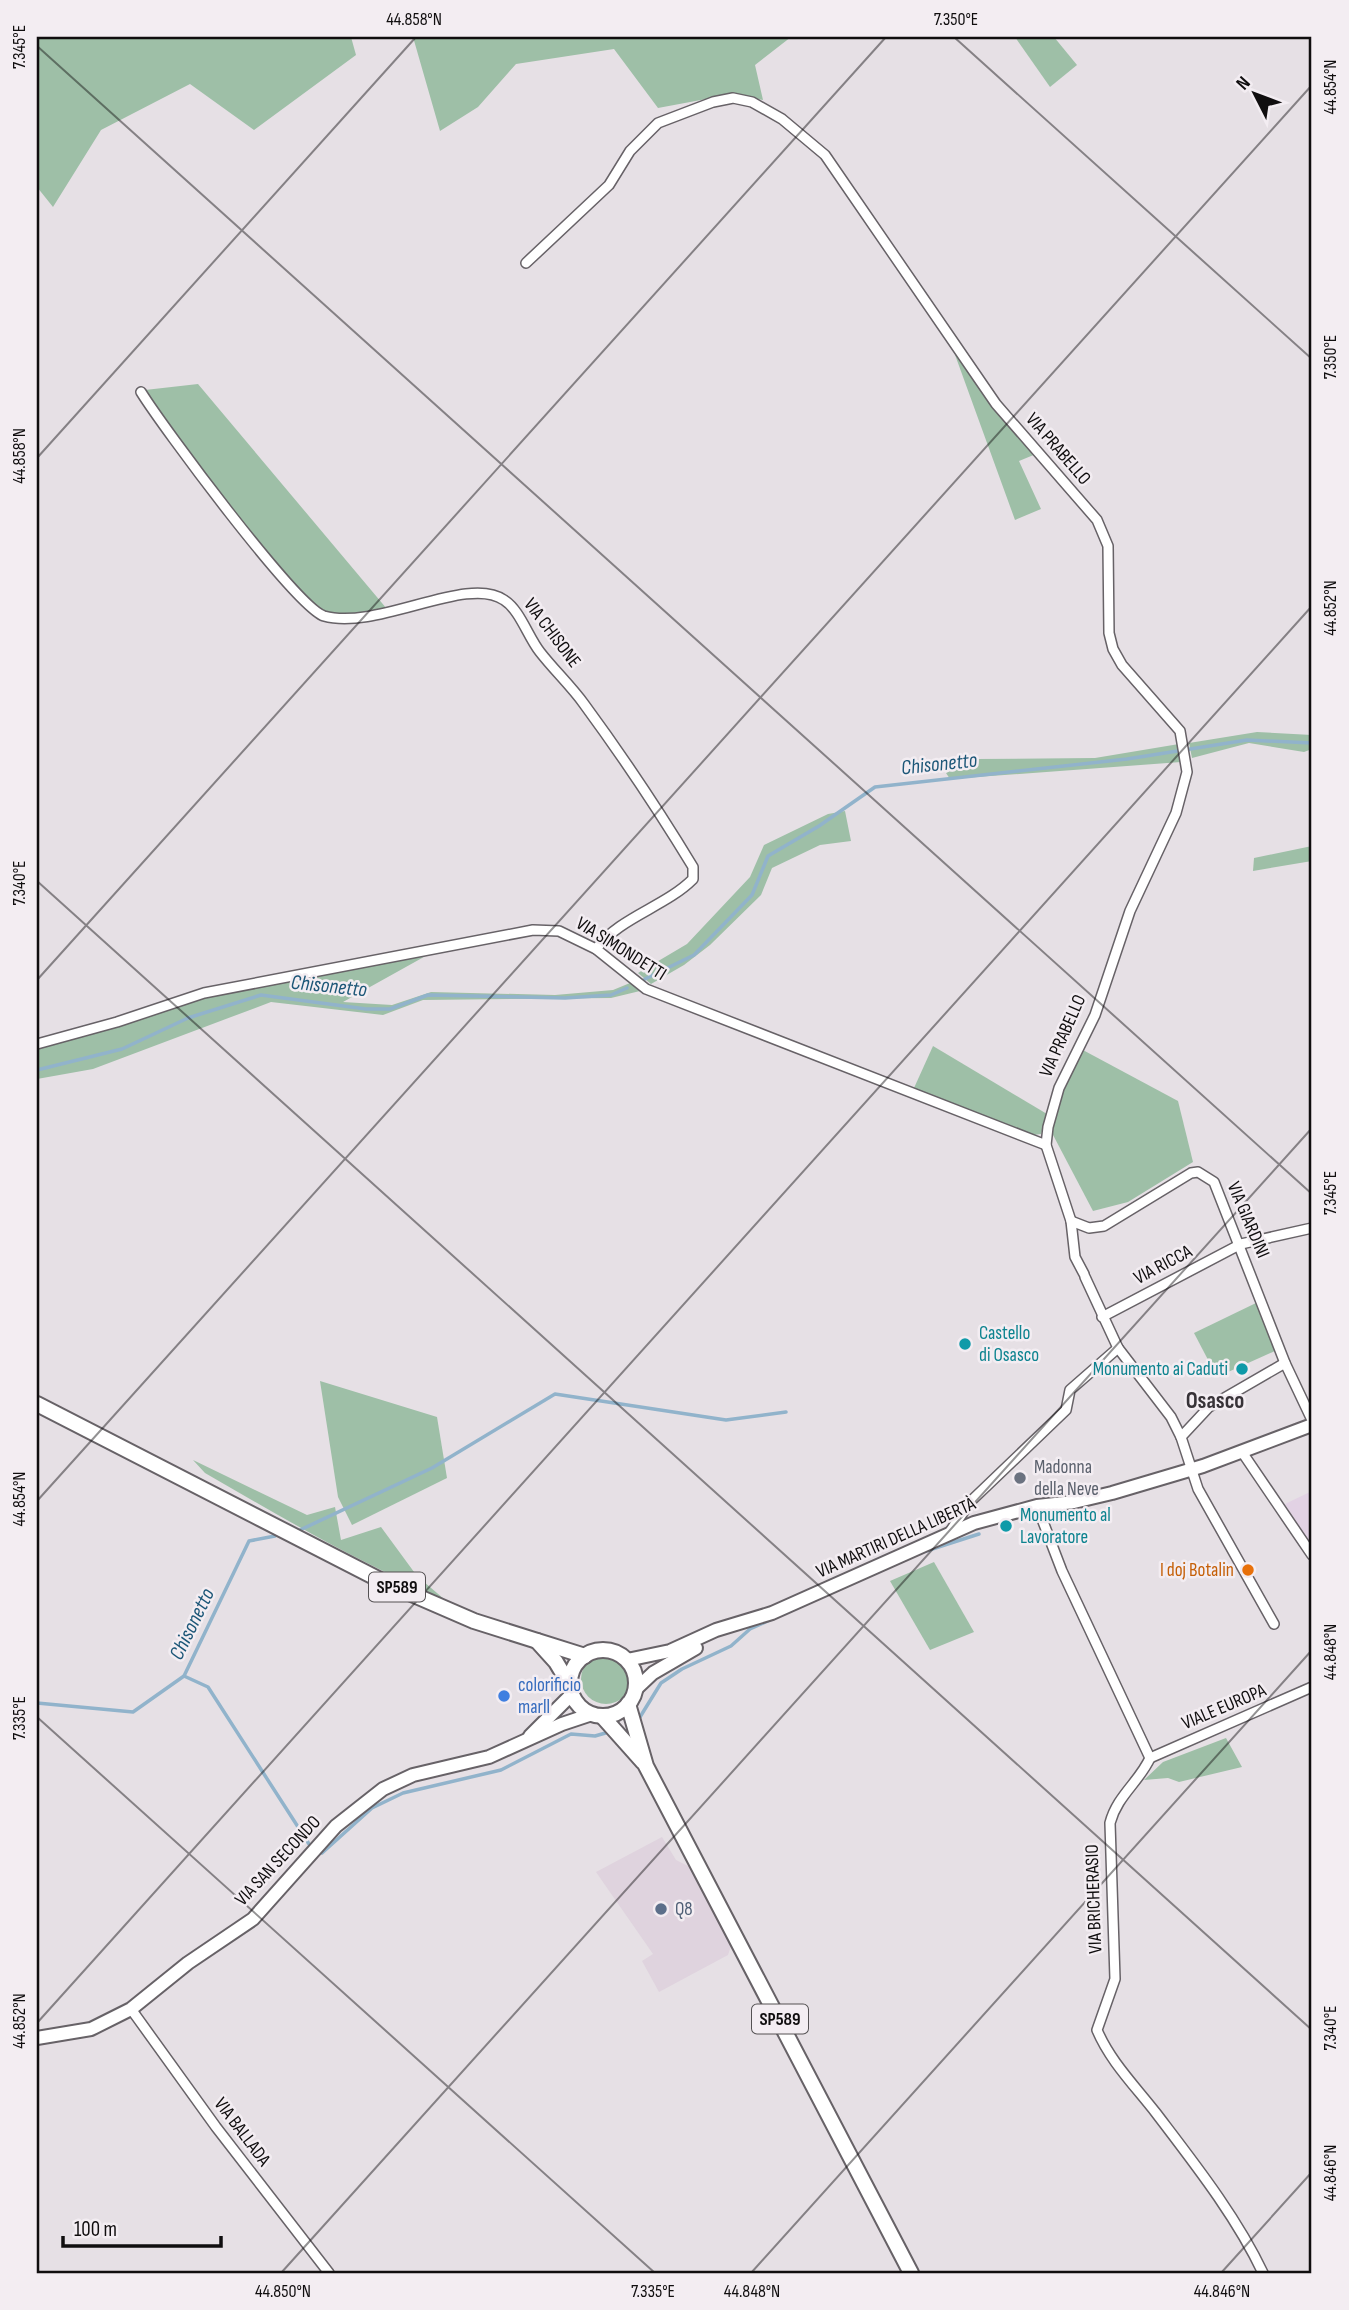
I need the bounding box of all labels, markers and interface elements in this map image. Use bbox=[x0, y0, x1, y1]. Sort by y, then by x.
text: 44.858°N bbox=[386, 9, 442, 30]
text: 7.350°E bbox=[934, 9, 978, 30]
text: 7.345°E bbox=[9, 25, 30, 69]
north arrow bbox=[1220, 60, 1290, 130]
text: 44.854°N bbox=[1320, 60, 1341, 115]
text: N bbox=[1232, 72, 1255, 95]
text: 7.350°E bbox=[1320, 335, 1341, 379]
street label: VIA PRABELLO bbox=[1021, 408, 1095, 490]
text: 44.858°N bbox=[9, 428, 30, 484]
text: 44.852°N bbox=[1320, 580, 1341, 636]
street label: VIA CHISONE bbox=[518, 594, 586, 672]
water label: Chisonetto bbox=[900, 748, 979, 780]
text: 7.340°E bbox=[9, 861, 30, 905]
street label: VIA SIMONDETTI bbox=[571, 912, 671, 986]
water label: Chisonetto bbox=[290, 970, 369, 1002]
street label: VIA PRABELLO bbox=[1035, 991, 1091, 1081]
text: 7.345°E bbox=[1320, 1171, 1341, 1215]
street label: VIA GIARDINI bbox=[1222, 1178, 1274, 1262]
street label: VIA RICCA bbox=[1130, 1240, 1197, 1290]
place label: Castello di Osasco bbox=[979, 1322, 1039, 1367]
marker: Castello di Osasco bbox=[957, 1336, 973, 1352]
place label: Monumento ai Caduti bbox=[1093, 1358, 1228, 1381]
marker: Monumento ai Caduti bbox=[1234, 1361, 1250, 1377]
district label: Osasco bbox=[1186, 1387, 1244, 1415]
place label: Madonna della Neve bbox=[1034, 1456, 1099, 1501]
marker: Madonna della Neve bbox=[1012, 1470, 1028, 1486]
text: 44.854°N bbox=[9, 1472, 30, 1527]
street label: VIA MARTIRI DELLA LIBERTÀ bbox=[813, 1492, 980, 1583]
place label: Monumento al Lavoratore bbox=[1020, 1504, 1111, 1549]
marker: Monumento al Lavoratore bbox=[998, 1518, 1014, 1534]
place label: I doj Botalin bbox=[1160, 1559, 1234, 1582]
marker: I doj Botalin bbox=[1240, 1562, 1256, 1578]
road number: SP589 bbox=[369, 1572, 425, 1602]
water label: Chisonetto bbox=[164, 1584, 220, 1664]
text: 44.848°N bbox=[1320, 1624, 1341, 1680]
place label: colorificio marll bbox=[518, 1674, 581, 1719]
street label: VIALE EUROPA bbox=[1178, 1679, 1270, 1735]
marker: colorificio marll bbox=[496, 1688, 512, 1704]
text: 7.335°E bbox=[9, 1696, 30, 1740]
street label: VIA SAN SECONDO bbox=[230, 1811, 326, 1911]
street label: VIA BRICHERASIO bbox=[1081, 1844, 1107, 1954]
place label: Q8 bbox=[675, 1898, 693, 1921]
marker: Q8 bbox=[653, 1901, 669, 1917]
text: 44.852°N bbox=[9, 1993, 30, 2049]
road number: SP589 bbox=[752, 2005, 808, 2034]
text: 7.340°E bbox=[1320, 2006, 1341, 2050]
street label: VIA BALLADA bbox=[209, 2093, 276, 2171]
text: 44.846°N bbox=[1320, 2145, 1341, 2201]
scale bar bbox=[63, 2205, 220, 2249]
text: 100 m bbox=[74, 2217, 117, 2242]
text: 44.850°N bbox=[255, 2281, 311, 2302]
text: 7.335°E bbox=[631, 2281, 675, 2302]
text: 44.848°N bbox=[724, 2281, 780, 2302]
text: 44.846°N bbox=[1194, 2281, 1250, 2302]

